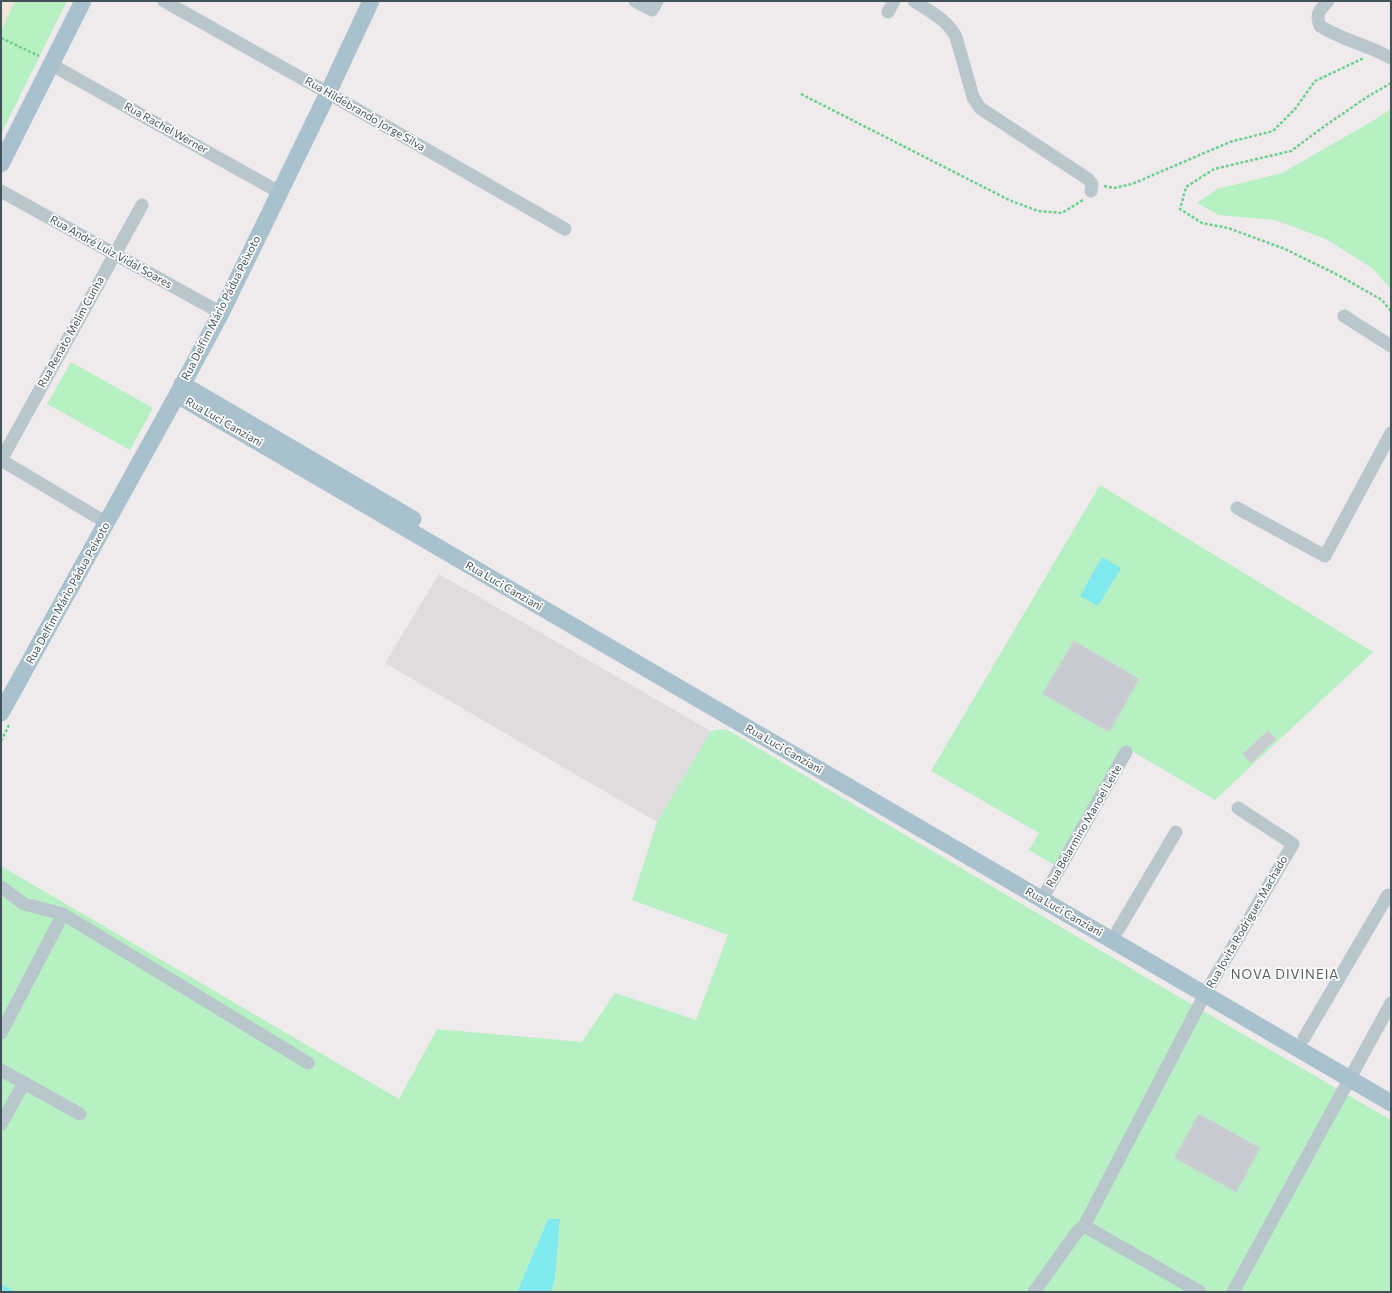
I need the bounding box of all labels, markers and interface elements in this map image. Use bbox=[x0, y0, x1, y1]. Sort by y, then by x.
street label: Rua Hildebrando Jorge Silva bbox=[303, 74, 427, 154]
street label: Rua Rachel Werner bbox=[122, 99, 210, 157]
street label: Rua André Luiz Vidal Soares bbox=[48, 213, 174, 291]
street label: Rua Delfim Mário Pádua Peixoto bbox=[179, 234, 263, 382]
street label: Rua Renato Melim Cunha bbox=[35, 274, 107, 390]
street label: Rua Luci Canziani bbox=[183, 395, 265, 449]
street label: Rua Delfim Mário Pádua Peixoto bbox=[23, 520, 113, 666]
street label: Rua Luci Canziani bbox=[463, 559, 545, 613]
street label: Rua Luci Canziani bbox=[743, 722, 825, 776]
street label: Rua Belarmino Manoel Leite bbox=[1043, 762, 1125, 890]
street label: Rua Jovita Rodrigues Machado bbox=[1204, 854, 1290, 990]
street label: Rua Luci Canziani bbox=[1023, 885, 1105, 939]
district label: NOVA DIVINEIA bbox=[1231, 967, 1339, 983]

